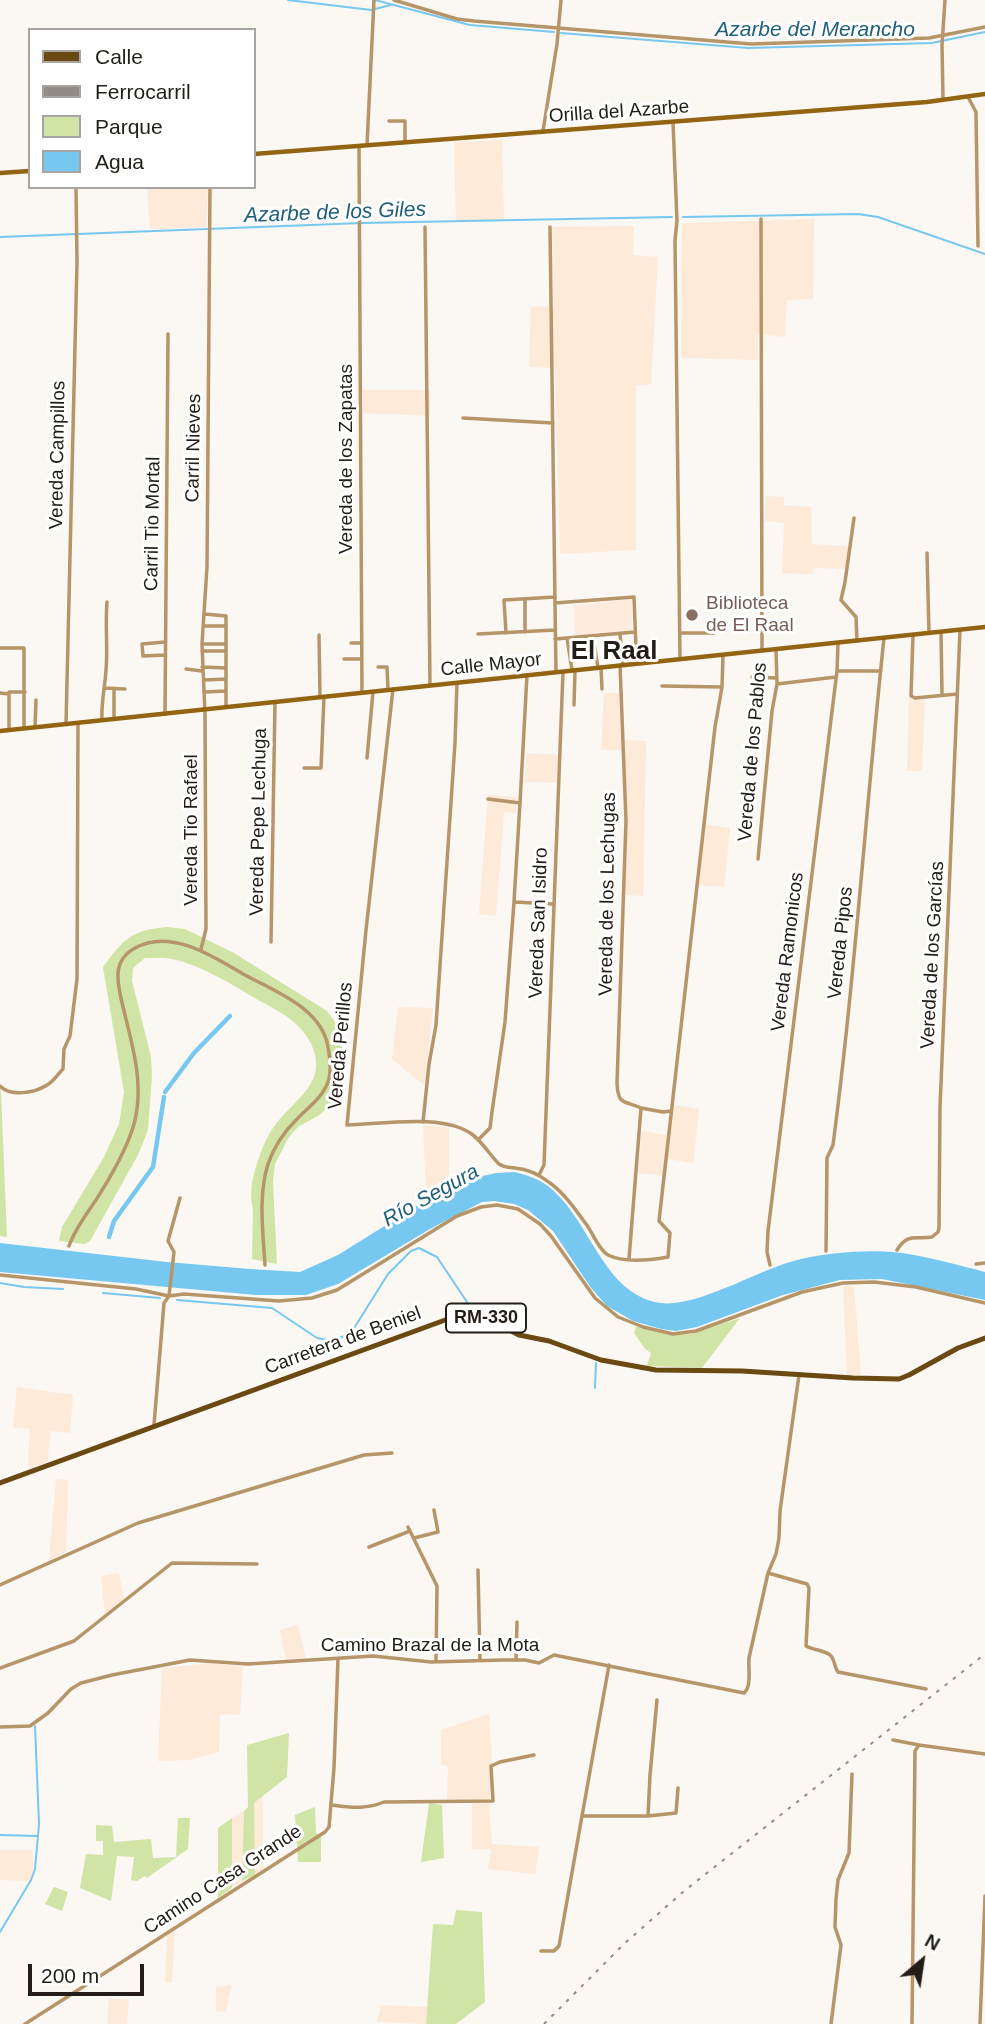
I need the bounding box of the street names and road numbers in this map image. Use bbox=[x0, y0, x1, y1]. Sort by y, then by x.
street label: Orilla del Azarbe bbox=[548, 96, 690, 128]
street label: Vereda de los Zapatas bbox=[336, 364, 358, 554]
street label: Vereda Campillos bbox=[45, 380, 71, 530]
street label: Carril Nieves bbox=[182, 393, 206, 503]
street label: Carril Tio Mortal bbox=[140, 457, 166, 591]
street label: Calle Mayor bbox=[439, 648, 543, 682]
street label: Vereda de los Pablos bbox=[734, 662, 772, 842]
street label: Vereda Pepe Lechuga bbox=[246, 728, 272, 916]
street label: Vereda Tio Rafael bbox=[181, 754, 203, 906]
street label: Vereda de los Lechugas bbox=[595, 792, 621, 996]
street label: Vereda San Isidro bbox=[525, 847, 553, 999]
street label: Vereda de los Garcías bbox=[917, 861, 949, 1049]
street label: Vereda Ramonicos bbox=[767, 871, 809, 1033]
street label: Vereda Pipos bbox=[824, 886, 858, 1000]
street label: Vereda Perillos bbox=[324, 981, 358, 1111]
street label: Carretera de Beniel bbox=[262, 1302, 424, 1380]
road number: RM-330 bbox=[446, 1303, 526, 1332]
street label: Camino Brazal de la Mota bbox=[321, 1635, 539, 1657]
street label: Camino Casa Grande bbox=[140, 1820, 306, 1940]

